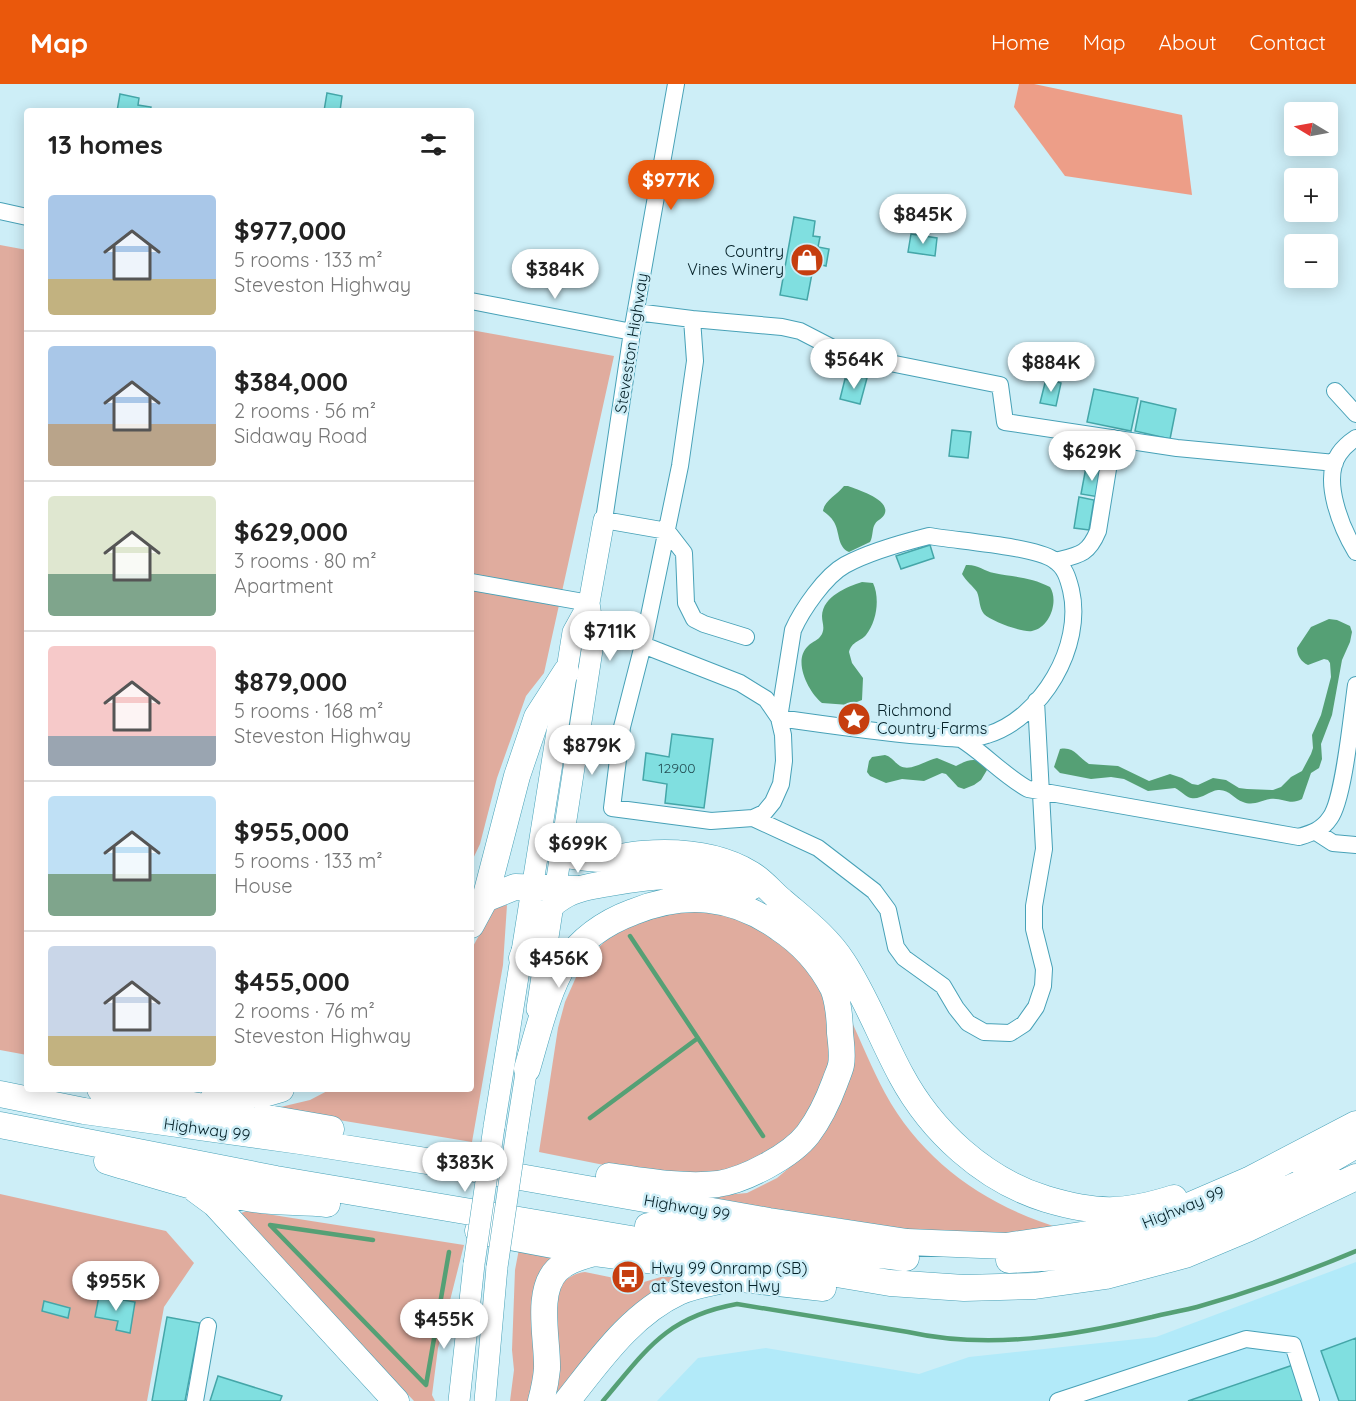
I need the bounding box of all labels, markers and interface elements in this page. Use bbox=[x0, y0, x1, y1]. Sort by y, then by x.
text: Map bbox=[30, 25, 88, 60]
text: Home bbox=[991, 29, 1050, 55]
text: Map bbox=[1083, 29, 1126, 55]
text: About bbox=[1159, 29, 1217, 55]
text: Contact bbox=[1250, 29, 1326, 55]
north arrow bbox=[1284, 102, 1338, 156]
map controls bbox=[1284, 102, 1338, 288]
text: 13 homes bbox=[48, 128, 163, 161]
icon: filters bbox=[417, 128, 450, 161]
pin: $977K bbox=[629, 160, 713, 211]
text: $977K bbox=[642, 167, 700, 192]
button: + bbox=[1284, 168, 1338, 222]
pin: $845K bbox=[881, 194, 965, 245]
text: $845K bbox=[893, 201, 953, 226]
text: $977,000 bbox=[234, 214, 346, 247]
icon: home bbox=[96, 219, 168, 291]
button: − bbox=[1284, 234, 1338, 288]
place label: Country Vines Winery bbox=[687, 241, 784, 279]
shop icon: Country Vines Winery bbox=[789, 242, 825, 278]
text: 5 rooms · 133 m² bbox=[234, 247, 383, 272]
pin: $384K bbox=[513, 249, 597, 300]
text: $384K bbox=[526, 256, 584, 281]
street label: Steveston Highway bbox=[610, 271, 652, 415]
text: Steveston Highway bbox=[234, 272, 411, 297]
pin: $564K bbox=[812, 339, 896, 390]
pin: $884K bbox=[1009, 342, 1093, 393]
text: $564K bbox=[824, 346, 884, 371]
text: $884K bbox=[1022, 349, 1080, 374]
text: $384,000 bbox=[234, 365, 348, 398]
icon: home bbox=[96, 370, 168, 442]
text: 2 rooms · 56 m² bbox=[234, 398, 376, 423]
text: Sidaway Road bbox=[234, 423, 367, 448]
pin: $629K bbox=[1050, 431, 1134, 482]
text: $629K bbox=[1063, 438, 1121, 463]
text: $629,000 bbox=[234, 515, 348, 548]
icon: home bbox=[96, 520, 168, 592]
text: 3 rooms · 80 m² bbox=[234, 548, 377, 573]
text: Apartment bbox=[234, 573, 334, 598]
pin: $711K bbox=[568, 611, 652, 662]
text: $711K bbox=[584, 618, 636, 643]
text: $879,000 bbox=[234, 665, 347, 698]
icon: home bbox=[96, 670, 168, 742]
text: 5 rooms · 168 m² bbox=[234, 698, 383, 723]
place label: Richmond Country Farms bbox=[877, 700, 987, 738]
place icon: Richmond Country Farms bbox=[836, 701, 872, 737]
text: Steveston Highway bbox=[234, 723, 411, 748]
pin: $879K bbox=[550, 725, 634, 776]
text: $879K bbox=[563, 732, 621, 757]
house number: 12900 bbox=[658, 759, 696, 777]
text: $955,000 bbox=[234, 815, 349, 848]
icon: home bbox=[96, 820, 168, 892]
pin: $699K bbox=[536, 823, 620, 874]
text: $699K bbox=[549, 830, 607, 855]
text: 5 rooms · 133 m² bbox=[234, 848, 383, 873]
text: House bbox=[234, 873, 293, 898]
pin: $456K bbox=[517, 938, 601, 989]
text: $456K bbox=[529, 945, 589, 970]
text: $455,000 bbox=[234, 965, 350, 998]
icon: home bbox=[96, 970, 168, 1042]
text: 2 rooms · 76 m² bbox=[234, 998, 375, 1023]
text: Steveston Highway bbox=[234, 1023, 411, 1048]
street label: Highway 99 bbox=[162, 1113, 252, 1145]
pin: $383K bbox=[423, 1142, 507, 1193]
text: $383K bbox=[436, 1149, 494, 1174]
street label: Highway 99 bbox=[1139, 1181, 1227, 1233]
street label: Highway 99 bbox=[642, 1190, 732, 1224]
place label: Hwy 99 Onramp (SB) at Steveston Hwy bbox=[651, 1258, 807, 1296]
bus stop icon: Hwy 99 Onramp (SB) at Steveston Hwy bbox=[610, 1259, 646, 1295]
pin: $955K bbox=[74, 1261, 158, 1312]
text: $955K bbox=[86, 1268, 146, 1293]
pin: $455K bbox=[402, 1299, 486, 1350]
text: $455K bbox=[414, 1306, 474, 1331]

